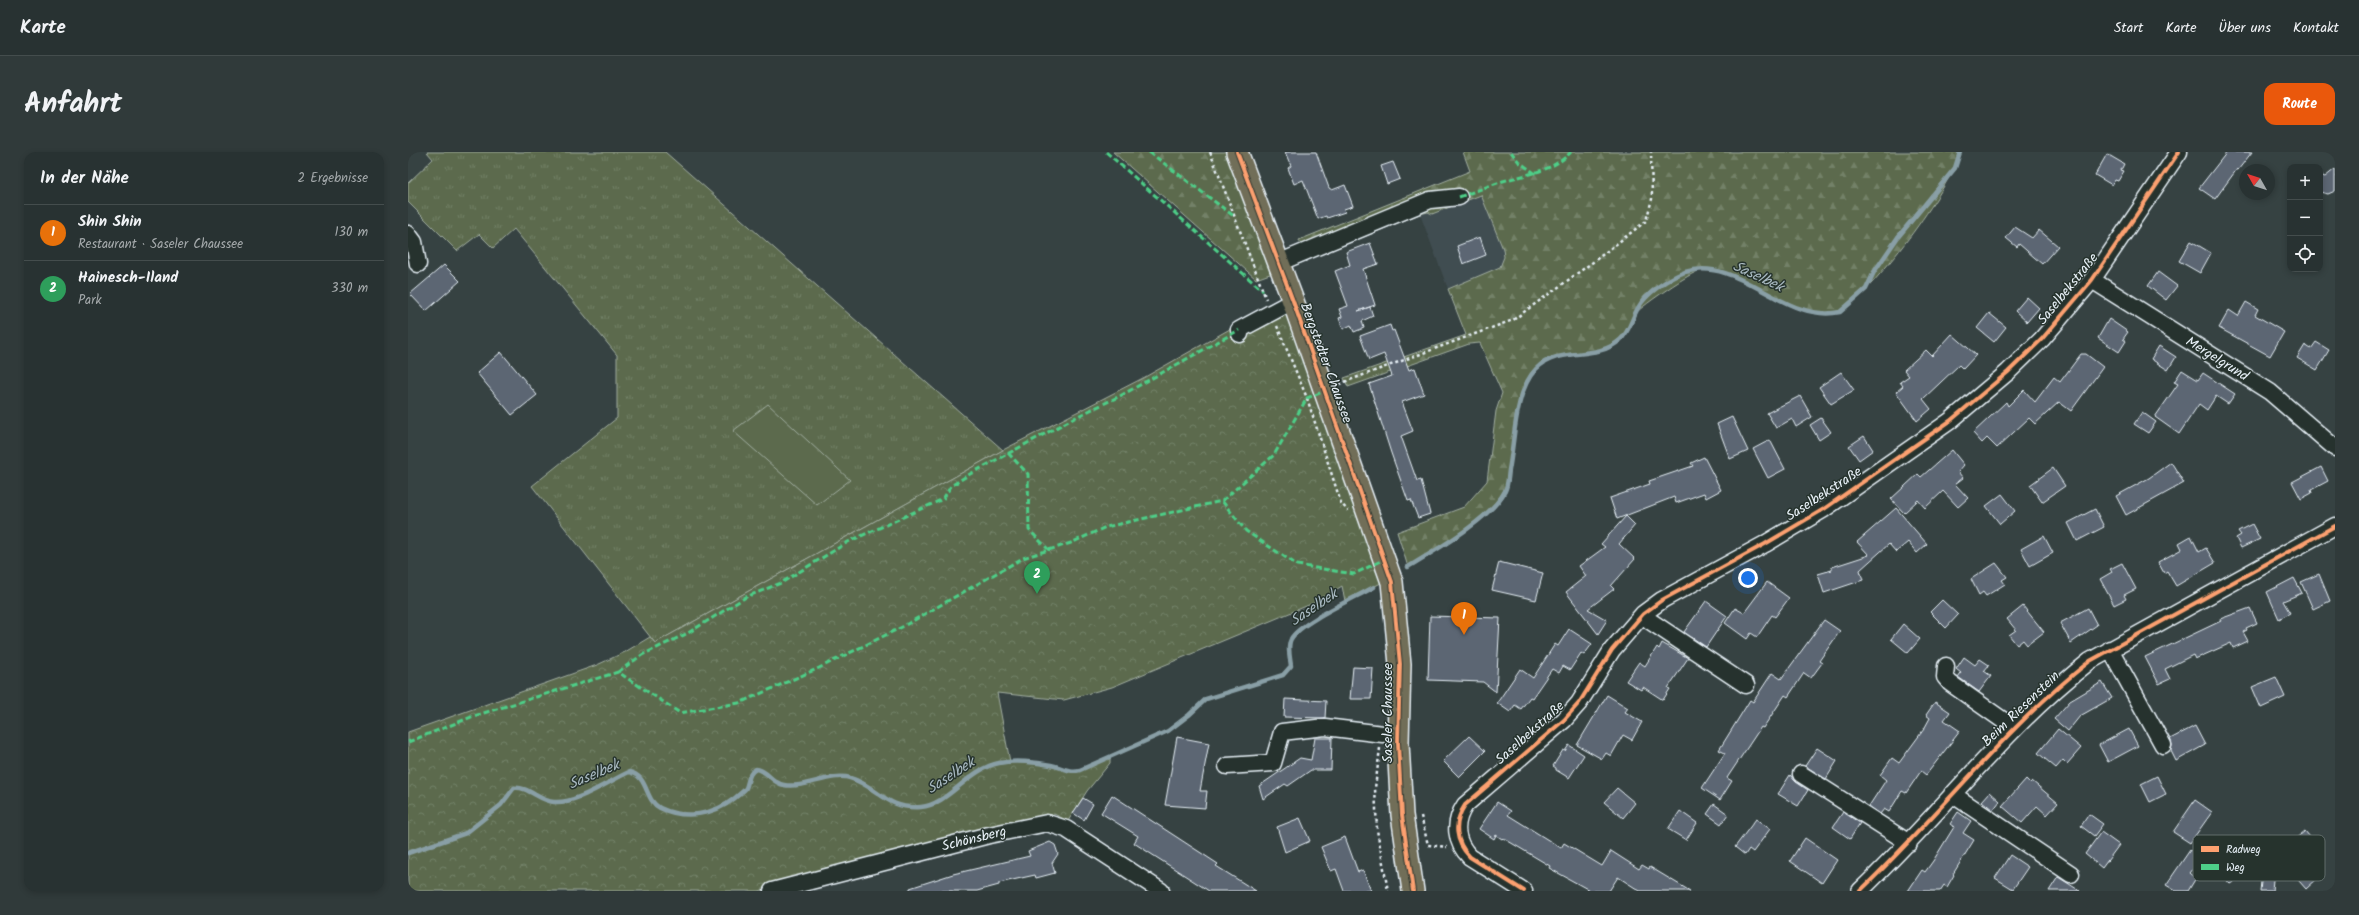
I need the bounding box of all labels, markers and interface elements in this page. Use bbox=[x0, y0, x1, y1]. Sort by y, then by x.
text: Karte bbox=[20, 13, 66, 43]
text: Start bbox=[2114, 17, 2143, 39]
text: Karte bbox=[2165, 17, 2197, 39]
text: Über uns bbox=[2219, 17, 2271, 39]
text: Kontakt bbox=[2293, 17, 2339, 39]
text: Anfahrt bbox=[24, 82, 122, 127]
button: Route bbox=[2264, 83, 2335, 125]
north arrow bbox=[2239, 164, 2275, 200]
map controls bbox=[2287, 164, 2323, 272]
button: + bbox=[2287, 164, 2323, 200]
text: In der Nähe bbox=[40, 165, 129, 192]
text: 2 Ergebnisse bbox=[298, 168, 368, 189]
button: − bbox=[2287, 200, 2323, 236]
text: Shin Shin bbox=[78, 210, 142, 234]
text: 1 bbox=[51, 222, 55, 243]
text: 130 m bbox=[334, 222, 368, 243]
text: Restaurant · Saseler Chaussee bbox=[78, 234, 243, 255]
button: locate bbox=[2287, 236, 2323, 272]
street label: Saselbekstraße bbox=[2032, 248, 2104, 330]
water label: Saselbek bbox=[1729, 255, 1789, 300]
text: Hainesch-Iland bbox=[78, 266, 178, 290]
text: 2 bbox=[49, 278, 57, 299]
text: 330 m bbox=[331, 278, 368, 299]
text: Park bbox=[78, 290, 102, 311]
street label: Bergstedter Chaussee bbox=[1294, 300, 1358, 427]
street label: Mergelgrund bbox=[2181, 331, 2254, 388]
street label: Saselbekstraße bbox=[1782, 461, 1867, 527]
pin: 2 bbox=[1024, 561, 1050, 594]
your location bbox=[1738, 568, 1758, 588]
water label: Saselbek bbox=[1285, 582, 1345, 633]
pin: 1 bbox=[1451, 602, 1477, 635]
street label: Saseler Chaussee bbox=[1377, 662, 1399, 763]
street label: Beim Riesenstein bbox=[1977, 666, 2065, 752]
street label: Saselbekstraße bbox=[1490, 695, 1570, 770]
water label: Saselbek bbox=[922, 750, 982, 801]
water label: Saselbek bbox=[565, 753, 625, 796]
street label: Schönsberg bbox=[939, 820, 1009, 858]
legend bbox=[2193, 835, 2325, 881]
text: Radweg bbox=[2226, 841, 2261, 859]
text: Weg bbox=[2226, 859, 2245, 877]

